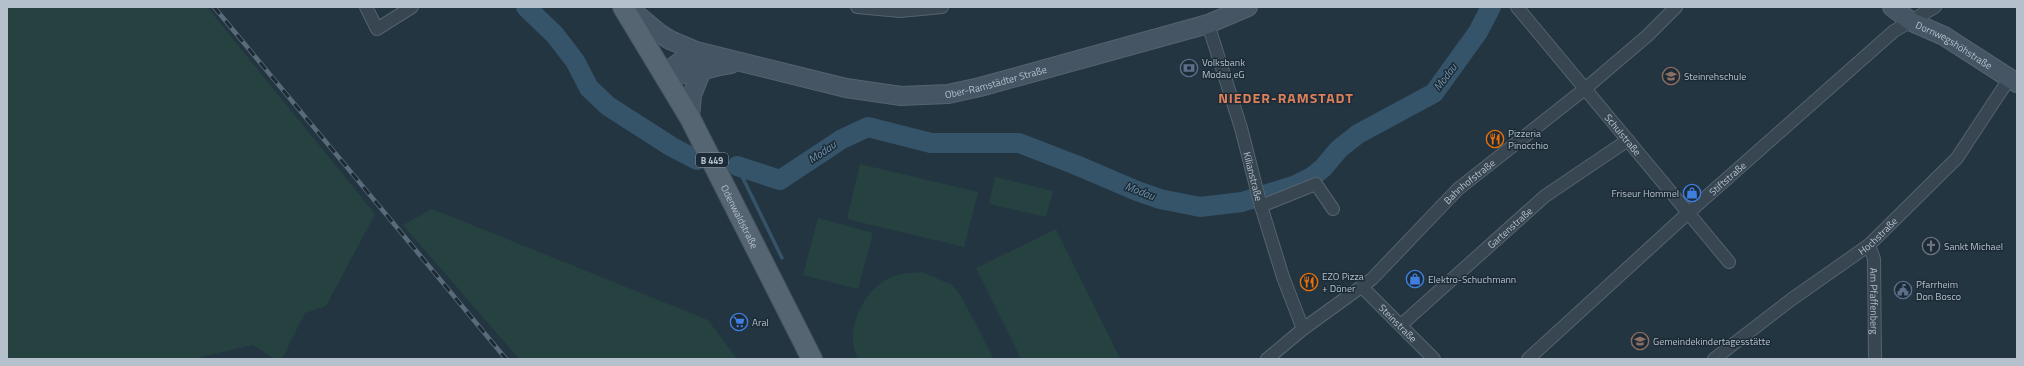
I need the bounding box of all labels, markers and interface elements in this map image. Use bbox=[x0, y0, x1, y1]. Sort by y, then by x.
street label: Dornwegshöhstraße bbox=[1913, 17, 1995, 73]
place label: Volksbank Modau eG bbox=[1202, 55, 1245, 82]
bank icon: Volksbank Modau eG bbox=[1179, 58, 1199, 78]
water label: Modau bbox=[1429, 59, 1461, 94]
street label: Ober-Ramstädter Straße bbox=[943, 61, 1048, 102]
school or university icon: Steinrehschule bbox=[1661, 66, 1681, 86]
place label: Steinrehschule bbox=[1684, 69, 1746, 84]
district label: NIEDER-RAMSTADT bbox=[1218, 87, 1354, 108]
street label: Schulstraße bbox=[1601, 111, 1645, 159]
place label: Pizzeria Pinocchio bbox=[1508, 126, 1548, 153]
restaurant icon: Pizzeria Pinocchio bbox=[1485, 129, 1505, 149]
water label: Modau bbox=[805, 136, 840, 167]
street label: Kilianstraße bbox=[1240, 150, 1267, 203]
road number: B 449 bbox=[696, 153, 728, 167]
street label: Bahnhofstraße bbox=[1440, 155, 1498, 207]
street label: Stiftstraße bbox=[1705, 158, 1749, 199]
water label: Modau bbox=[1123, 178, 1158, 204]
street label: Odenwaldstraße bbox=[717, 182, 762, 251]
shop icon: Friseur Hommel bbox=[1682, 183, 1702, 203]
place label: Friseur Hommel bbox=[1612, 186, 1679, 201]
street label: Gartenstraße bbox=[1484, 203, 1536, 252]
street label: Hochstraße bbox=[1855, 214, 1901, 258]
church icon: Sankt Michael bbox=[1921, 236, 1941, 256]
place label: Sankt Michael bbox=[1944, 239, 2003, 254]
street label: Am Pfaffenberg bbox=[1867, 268, 1882, 335]
place label: EZO Pizza + Döner bbox=[1322, 269, 1364, 296]
shop icon: Elektro-Schuchmann bbox=[1405, 269, 1425, 289]
restaurant icon: EZO Pizza + Döner bbox=[1299, 272, 1319, 292]
place label: Elektro-Schuchmann bbox=[1428, 272, 1516, 287]
place label: Pfarrheim Don Bosco bbox=[1916, 277, 1961, 304]
public building icon: Pfarrheim Don Bosco bbox=[1893, 280, 1913, 300]
street label: Steinstraße bbox=[1375, 300, 1421, 346]
supermarket icon: Aral bbox=[729, 312, 749, 332]
place label: Aral bbox=[752, 315, 769, 330]
school or university icon: Gemeindekindertagesstätte bbox=[1630, 331, 1650, 351]
place label: Gemeindekindertagesstätte bbox=[1653, 334, 1770, 349]

